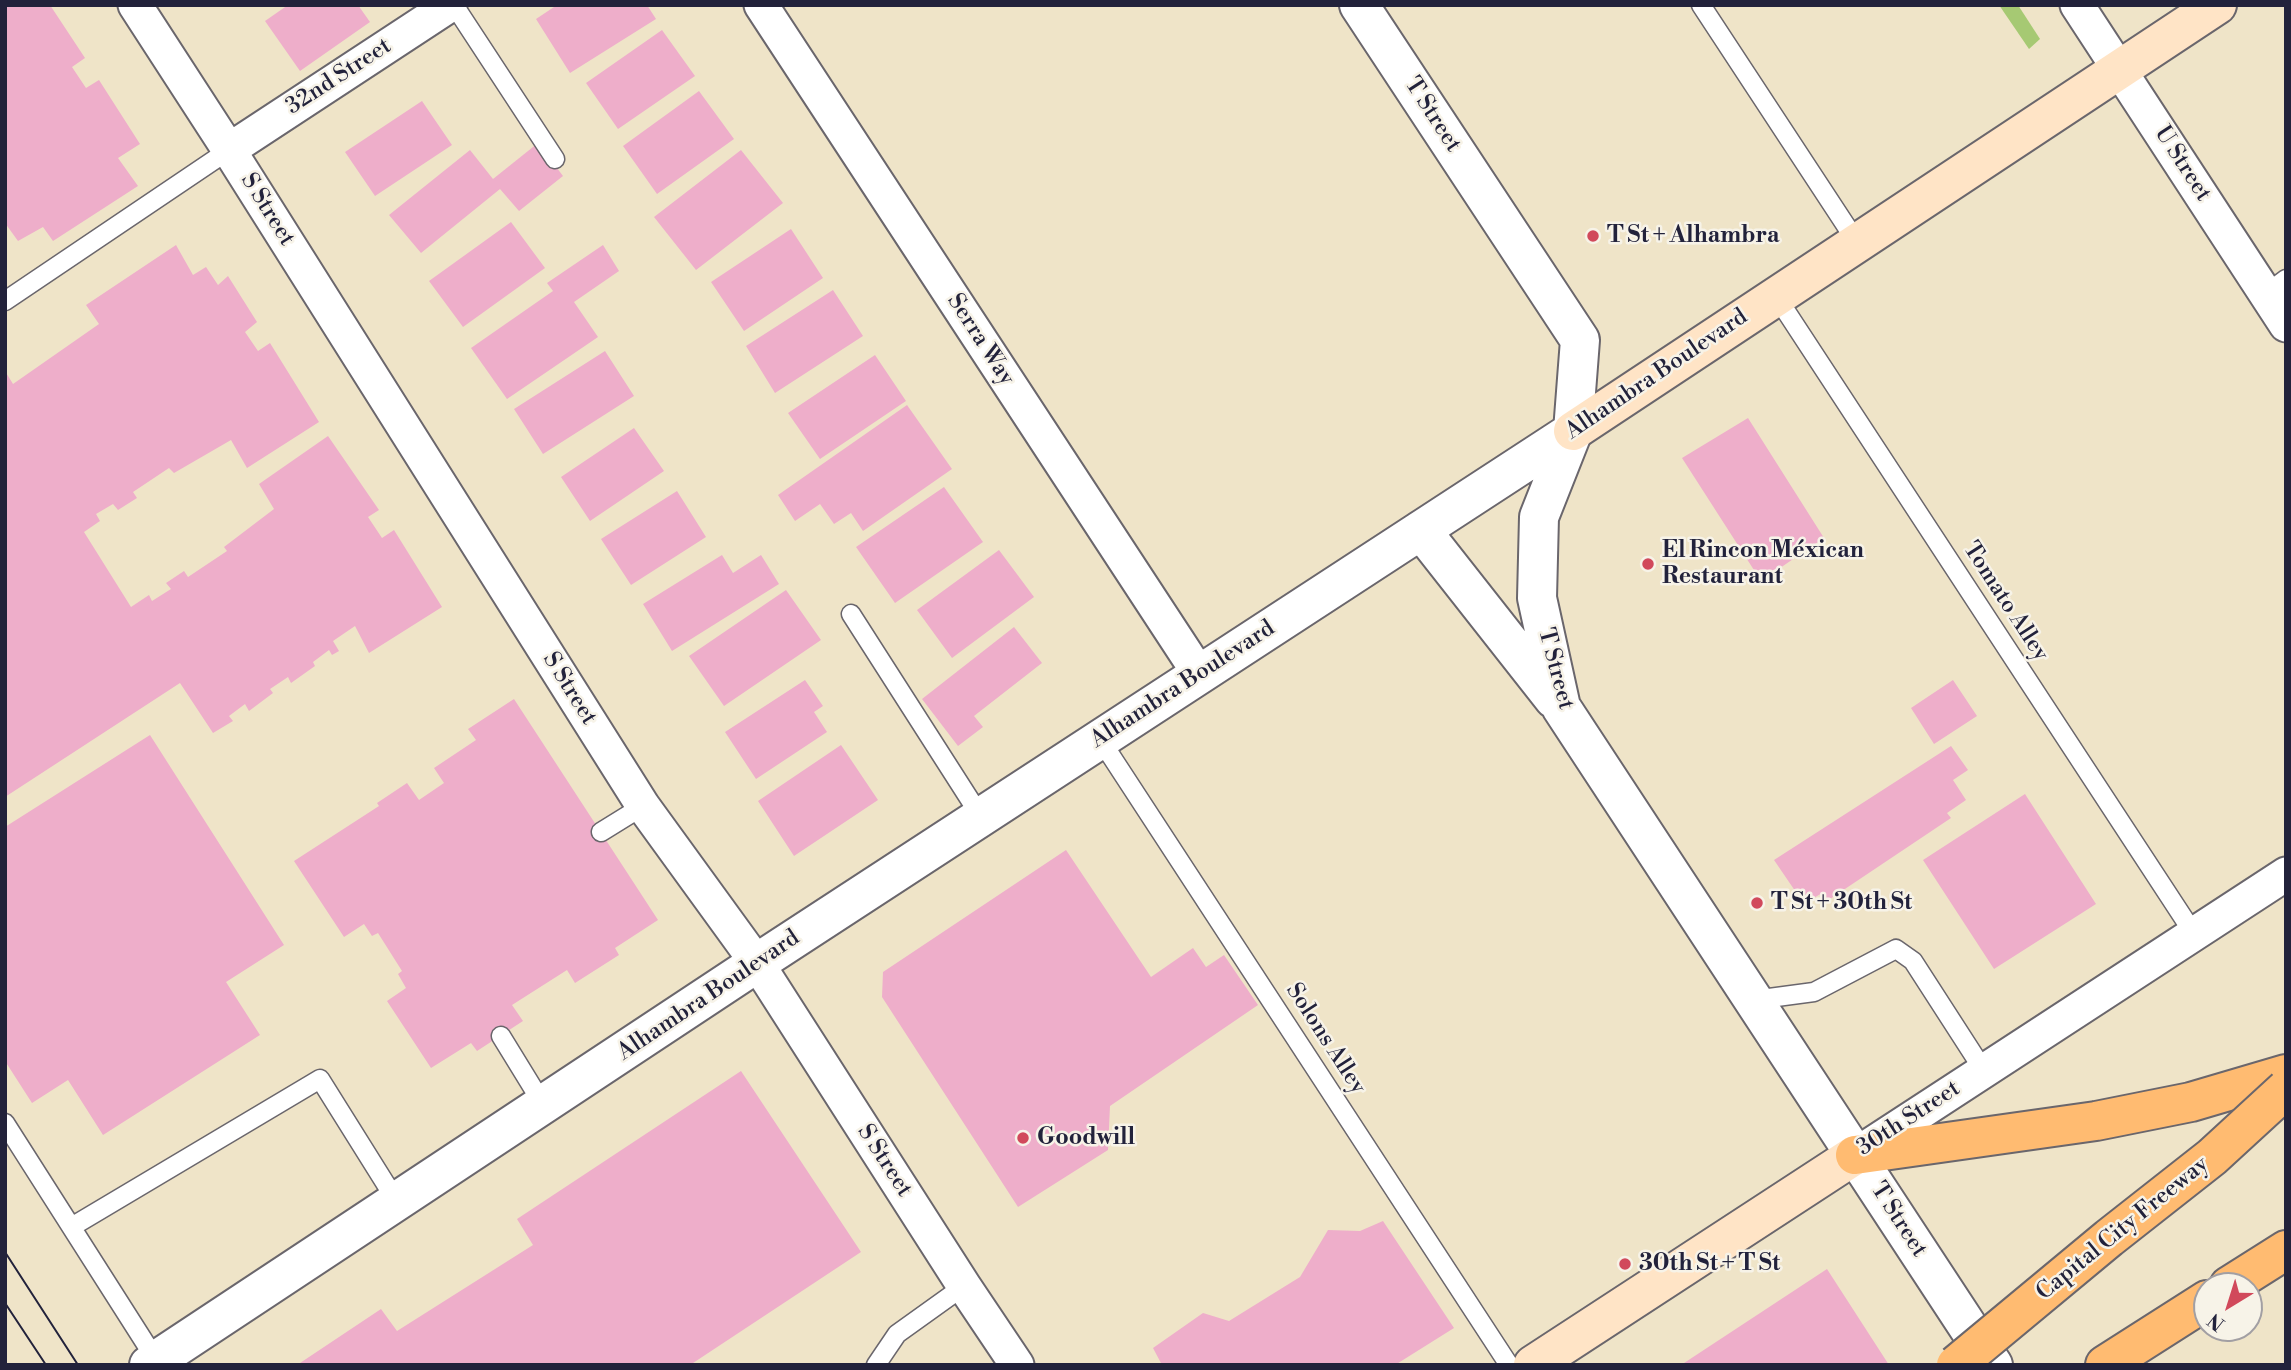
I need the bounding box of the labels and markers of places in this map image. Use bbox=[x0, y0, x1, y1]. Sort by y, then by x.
place label: T St + Alhambra bbox=[1607, 222, 1779, 250]
marker: T St + Alhambra bbox=[1585, 228, 1601, 244]
place label: El Rincon Méxican Restaurant bbox=[1662, 537, 1864, 591]
marker: El Rincon Méxican Restaurant bbox=[1640, 556, 1656, 572]
place label: T St + 30th St bbox=[1771, 889, 1912, 917]
marker: T St + 30th St bbox=[1749, 895, 1765, 911]
place label: Goodwill bbox=[1037, 1124, 1135, 1152]
marker: Goodwill bbox=[1015, 1130, 1031, 1146]
place label: 30th St + T St bbox=[1639, 1250, 1780, 1278]
marker: 30th St + T St bbox=[1617, 1256, 1633, 1272]

